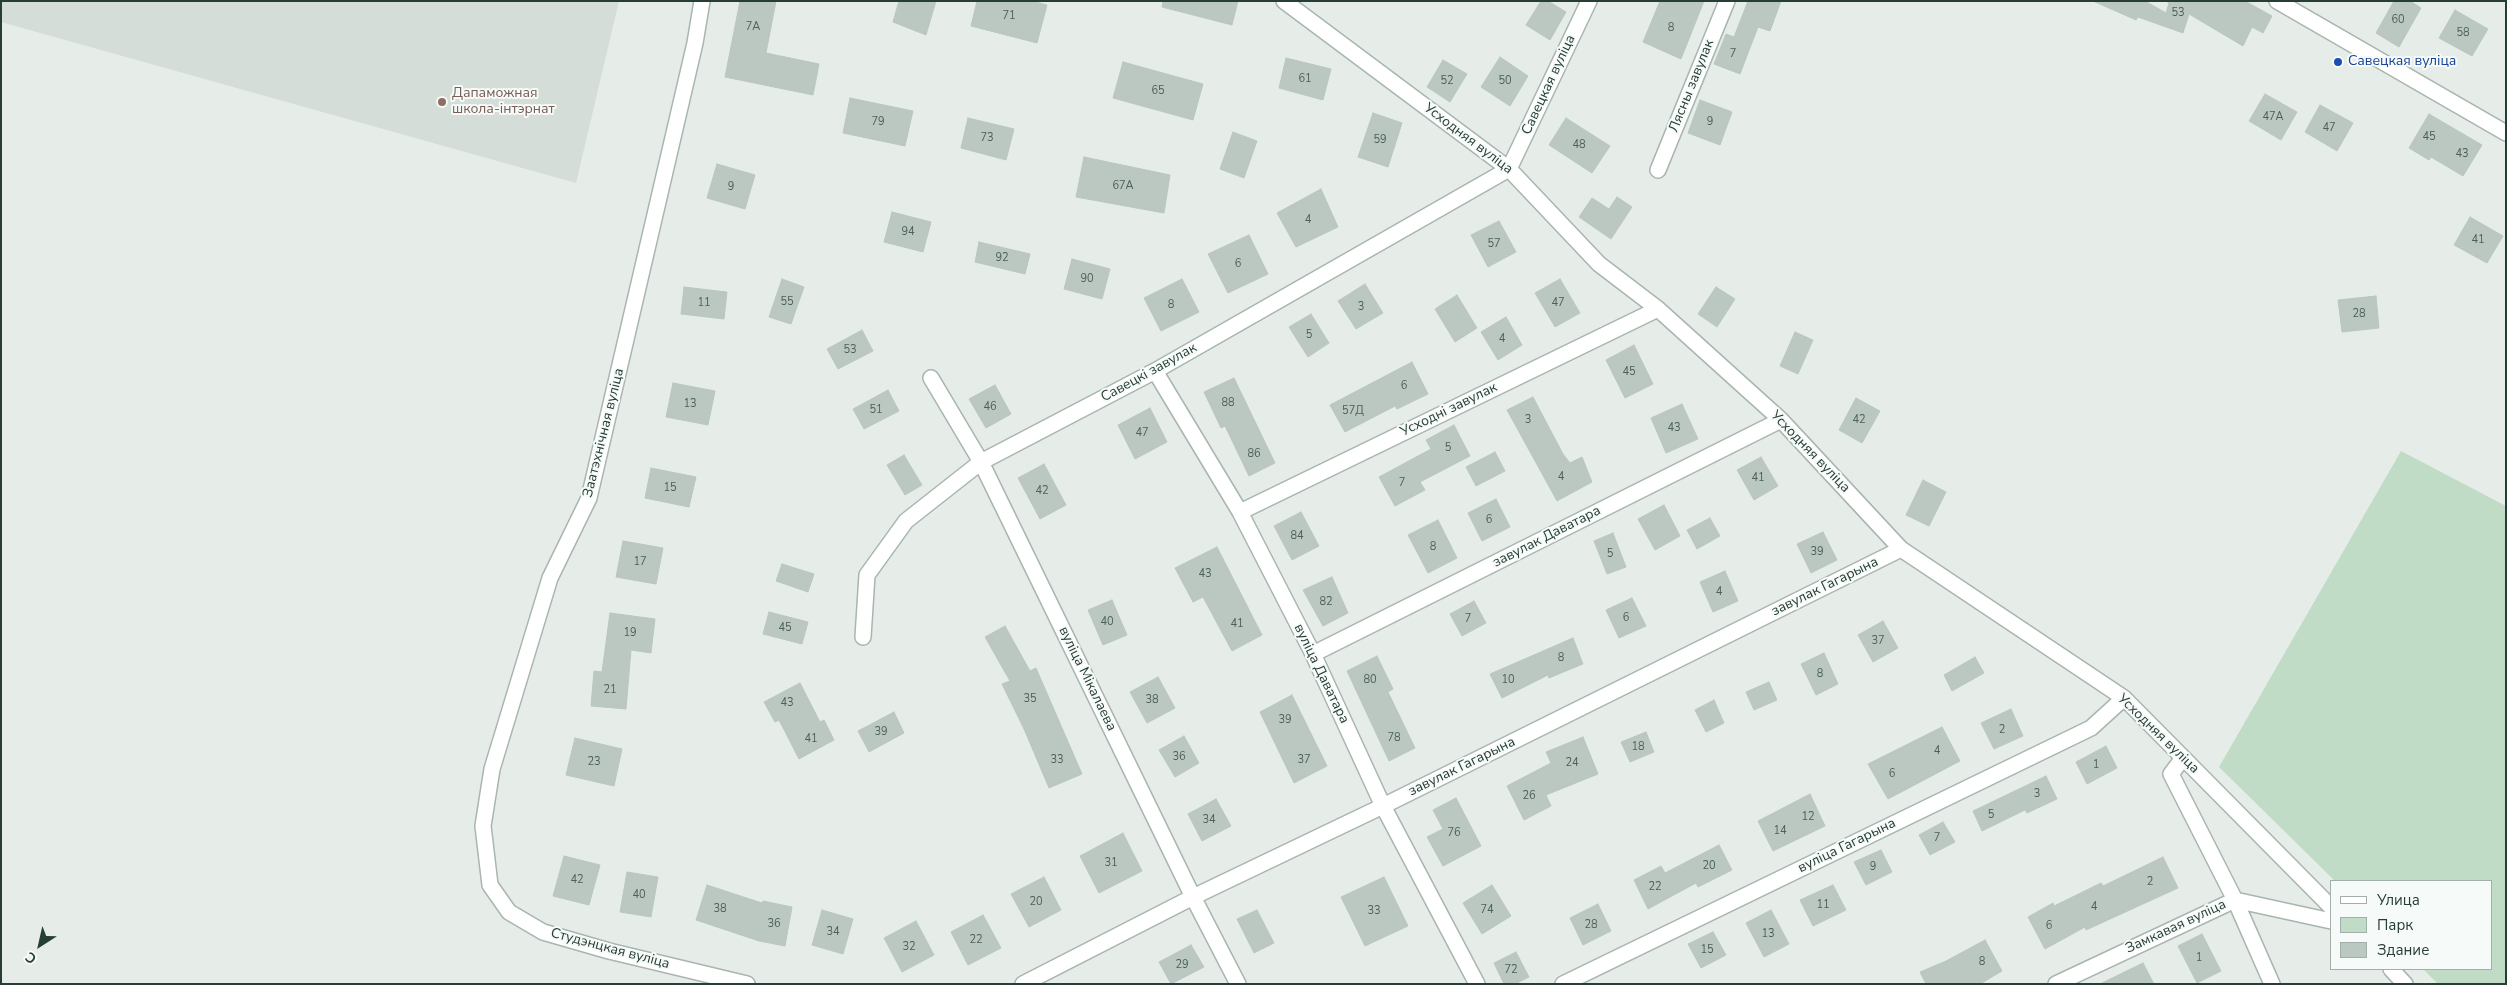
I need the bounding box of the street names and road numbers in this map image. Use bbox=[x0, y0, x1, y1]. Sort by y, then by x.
street label: Савецкая вуліца bbox=[1518, 32, 1580, 138]
street label: Лясны завулак bbox=[1666, 37, 1718, 135]
street label: Усходняя вуліца bbox=[1420, 100, 1516, 178]
street label: Савецкі завулак bbox=[1098, 340, 1200, 406]
street label: Заатэхнічная вуліца bbox=[580, 367, 628, 499]
street label: Усходні завулак bbox=[1398, 379, 1500, 441]
street label: Усходняя вуліца bbox=[1767, 408, 1853, 496]
street label: завулак Даватара bbox=[1490, 503, 1604, 571]
street label: завулак Гагарына bbox=[1769, 554, 1881, 620]
street label: вуліца Даватара bbox=[1290, 621, 1352, 727]
street label: вуліца Мікалаева bbox=[1054, 624, 1120, 734]
street label: Усходняя вуліца bbox=[2114, 691, 2202, 777]
street label: завулак Гагарына bbox=[1406, 734, 1518, 800]
street label: вуліца Гагарына bbox=[1795, 815, 1899, 877]
street label: Замкавая вуліца bbox=[2123, 896, 2229, 958]
street label: Студэнцкая вуліца bbox=[549, 925, 671, 973]

